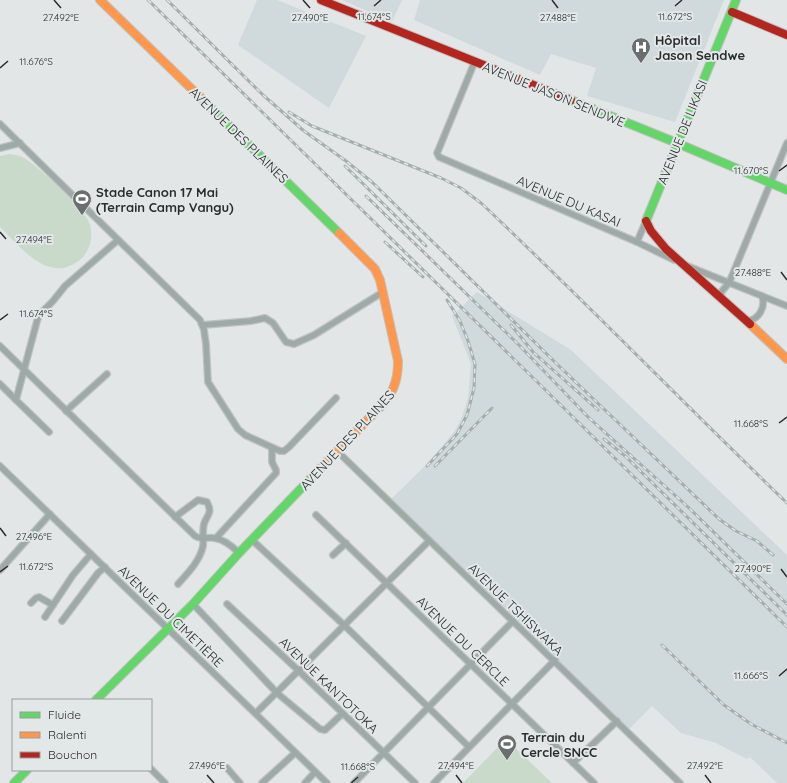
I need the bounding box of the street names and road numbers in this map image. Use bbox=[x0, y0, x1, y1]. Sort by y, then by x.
street label: AVENUE JASON SENDWE bbox=[480, 58, 628, 130]
street label: AVENUE DE LIKASI bbox=[654, 77, 710, 187]
street label: AVENUE DES PLAINES bbox=[186, 84, 292, 186]
street label: AVENUE DU KASAI bbox=[515, 172, 623, 230]
street label: AVENUE DES PLAINES bbox=[296, 387, 398, 493]
street label: AVENUE TSHISWAKA bbox=[465, 560, 567, 659]
street label: AVENUE DU CIMETIÈRE bbox=[115, 562, 227, 670]
street label: AVENUE DU CERCLE bbox=[413, 593, 513, 689]
street label: AVENUE KANTOTOKA bbox=[276, 634, 382, 737]

